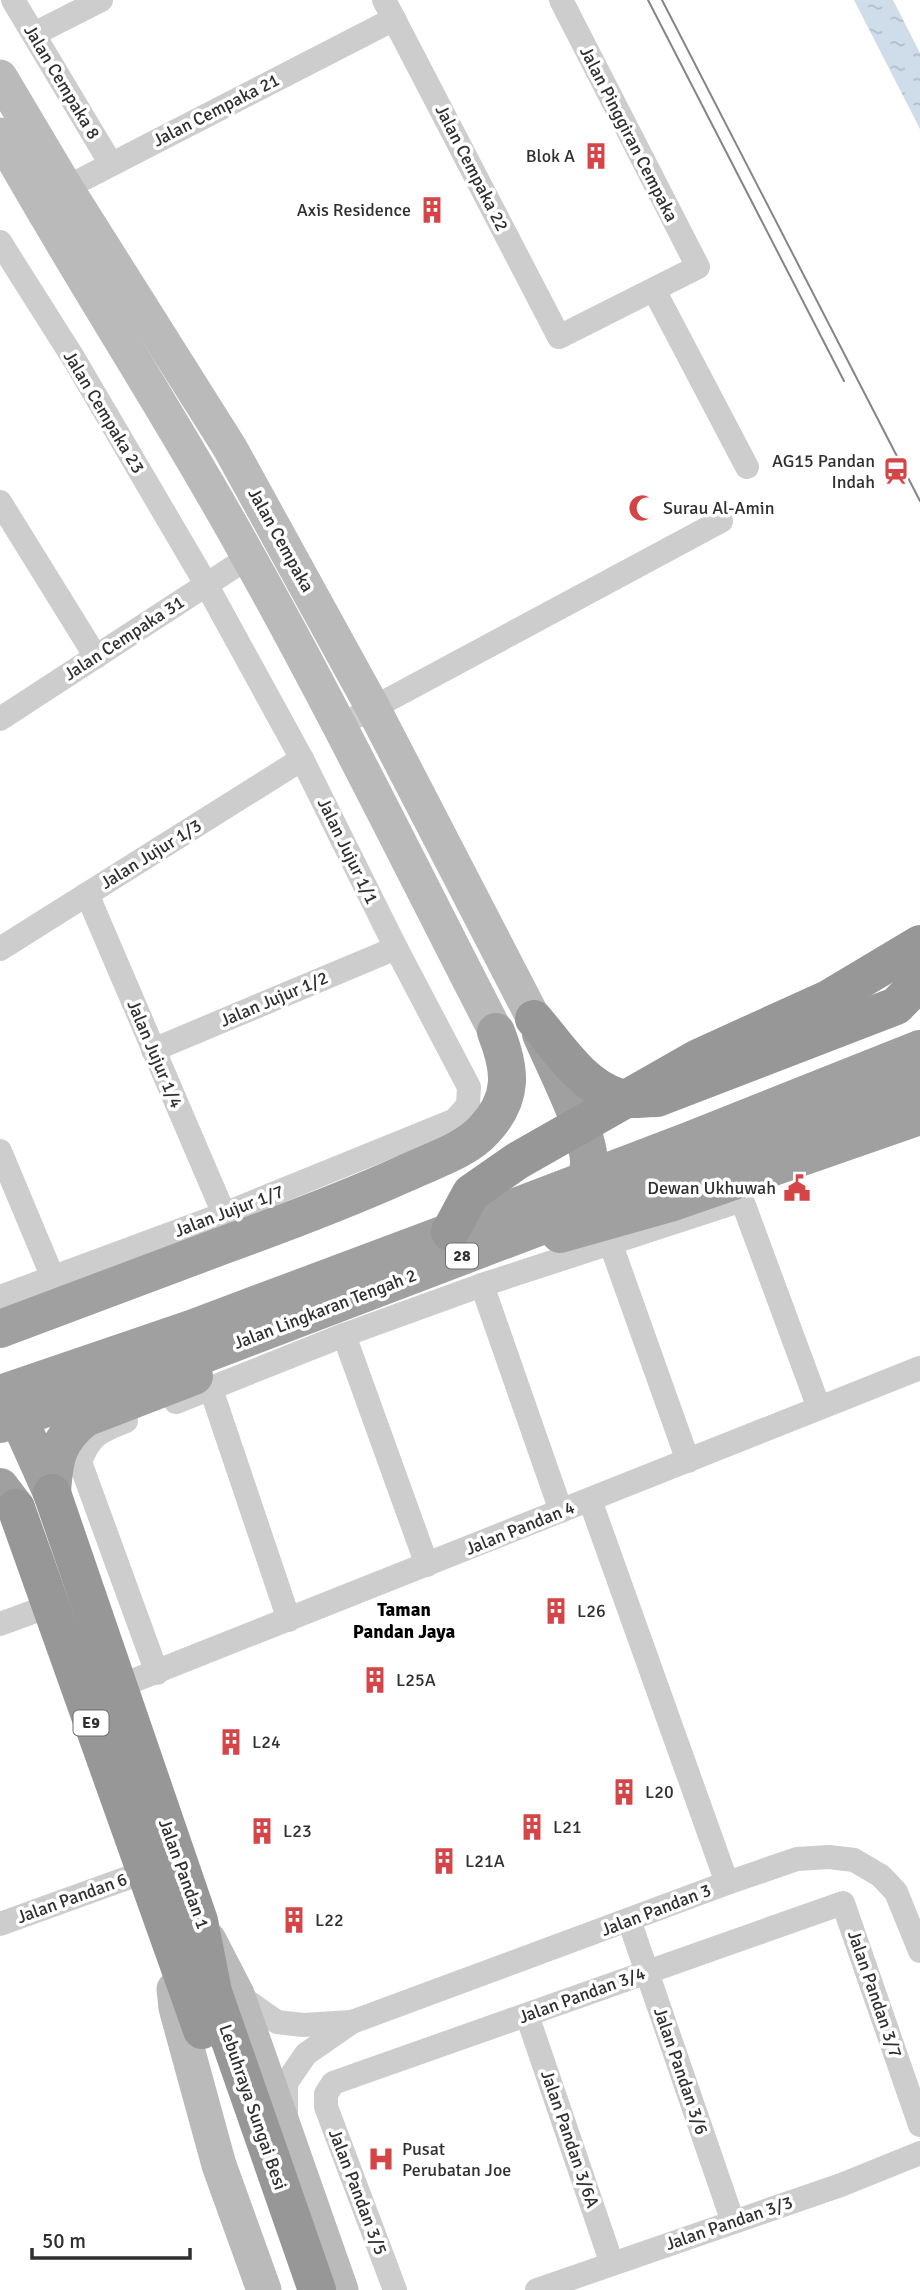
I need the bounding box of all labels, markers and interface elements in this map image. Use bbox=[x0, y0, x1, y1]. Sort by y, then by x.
street label: Jalan Cempaka 8 bbox=[19, 21, 105, 143]
street label: Jalan Pinggiran Cempaka bbox=[575, 43, 683, 225]
street label: Jalan Cempaka 21 bbox=[149, 69, 283, 151]
street label: Jalan Cempaka 22 bbox=[431, 101, 513, 235]
building icon: Blok A bbox=[581, 141, 611, 171]
place label: Blok A bbox=[526, 145, 575, 167]
building icon: Axis Residence bbox=[417, 195, 447, 225]
place label: Axis Residence bbox=[297, 199, 411, 221]
street label: Jalan Cempaka 23 bbox=[59, 347, 149, 477]
place label: AG15 Pandan Indah bbox=[772, 450, 875, 493]
station icon: AG15 Pandan Indah bbox=[881, 456, 911, 486]
street label: Jalan Cempaka bbox=[243, 484, 319, 596]
mosque icon: Surau Al-Amin bbox=[627, 493, 657, 523]
place label: Surau Al-Amin bbox=[663, 497, 775, 519]
street label: Jalan Cempaka 31 bbox=[60, 591, 188, 685]
street label: Jalan Jujur 1/1 bbox=[313, 794, 383, 908]
street label: Jalan Jujur 1/3 bbox=[96, 814, 206, 894]
street label: Jalan Jujur 1/2 bbox=[217, 966, 331, 1032]
street label: Jalan Jujur 1/4 bbox=[122, 997, 188, 1112]
public building icon: Dewan Ukhuwah bbox=[782, 1173, 812, 1203]
place label: Dewan Ukhuwah bbox=[647, 1177, 776, 1199]
street label: Jalan Jujur 1/7 bbox=[171, 1180, 287, 1242]
road number: 28 bbox=[446, 1244, 478, 1268]
street label: Jalan Lingkaran Tengah 2 bbox=[230, 1264, 420, 1354]
street label: Jalan Pandan 4 bbox=[462, 1496, 578, 1560]
building icon: L26 bbox=[541, 1596, 571, 1626]
district label: Taman Pandan Jaya bbox=[353, 1598, 456, 1644]
place label: L26 bbox=[577, 1600, 606, 1622]
building icon: L25A bbox=[360, 1665, 390, 1695]
place label: L25A bbox=[396, 1669, 436, 1691]
road number: E9 bbox=[74, 1710, 108, 1736]
building icon: L24 bbox=[216, 1727, 246, 1757]
place label: L24 bbox=[252, 1731, 281, 1753]
building icon: L20 bbox=[609, 1777, 639, 1807]
place label: L20 bbox=[645, 1781, 674, 1803]
building icon: L21 bbox=[517, 1812, 547, 1842]
street label: Jalan Pandan 1 bbox=[154, 1816, 214, 1932]
building icon: L23 bbox=[247, 1816, 277, 1846]
place label: L21 bbox=[553, 1816, 582, 1838]
place label: L23 bbox=[283, 1820, 312, 1842]
building icon: L21A bbox=[429, 1846, 459, 1876]
place label: L21A bbox=[465, 1850, 505, 1872]
street label: Jalan Pandan 6 bbox=[14, 1868, 130, 1928]
street label: Jalan Pandan 3 bbox=[598, 1879, 714, 1941]
building icon: L22 bbox=[279, 1905, 309, 1935]
place label: L22 bbox=[315, 1909, 344, 1931]
street label: Jalan Pandan 3/7 bbox=[843, 1927, 907, 2061]
street label: Jalan Pandan 3/4 bbox=[516, 1962, 649, 2028]
street label: Jalan Pandan 3/6 bbox=[649, 2004, 713, 2138]
street label: Lebuhraya Sungai Besi bbox=[214, 2021, 292, 2193]
street label: Jalan Pandan 3/6A bbox=[536, 2067, 604, 2211]
street label: Jalan Pandan 3/5 bbox=[324, 2126, 392, 2258]
place label: Pusat Perubatan Joe bbox=[402, 2138, 511, 2181]
hospital icon: Pusat Perubatan Joe bbox=[366, 2144, 396, 2174]
street label: Jalan Pandan 3/3 bbox=[662, 2191, 796, 2255]
scale bar bbox=[32, 2216, 189, 2260]
text: 50 m bbox=[42, 2228, 86, 2254]

